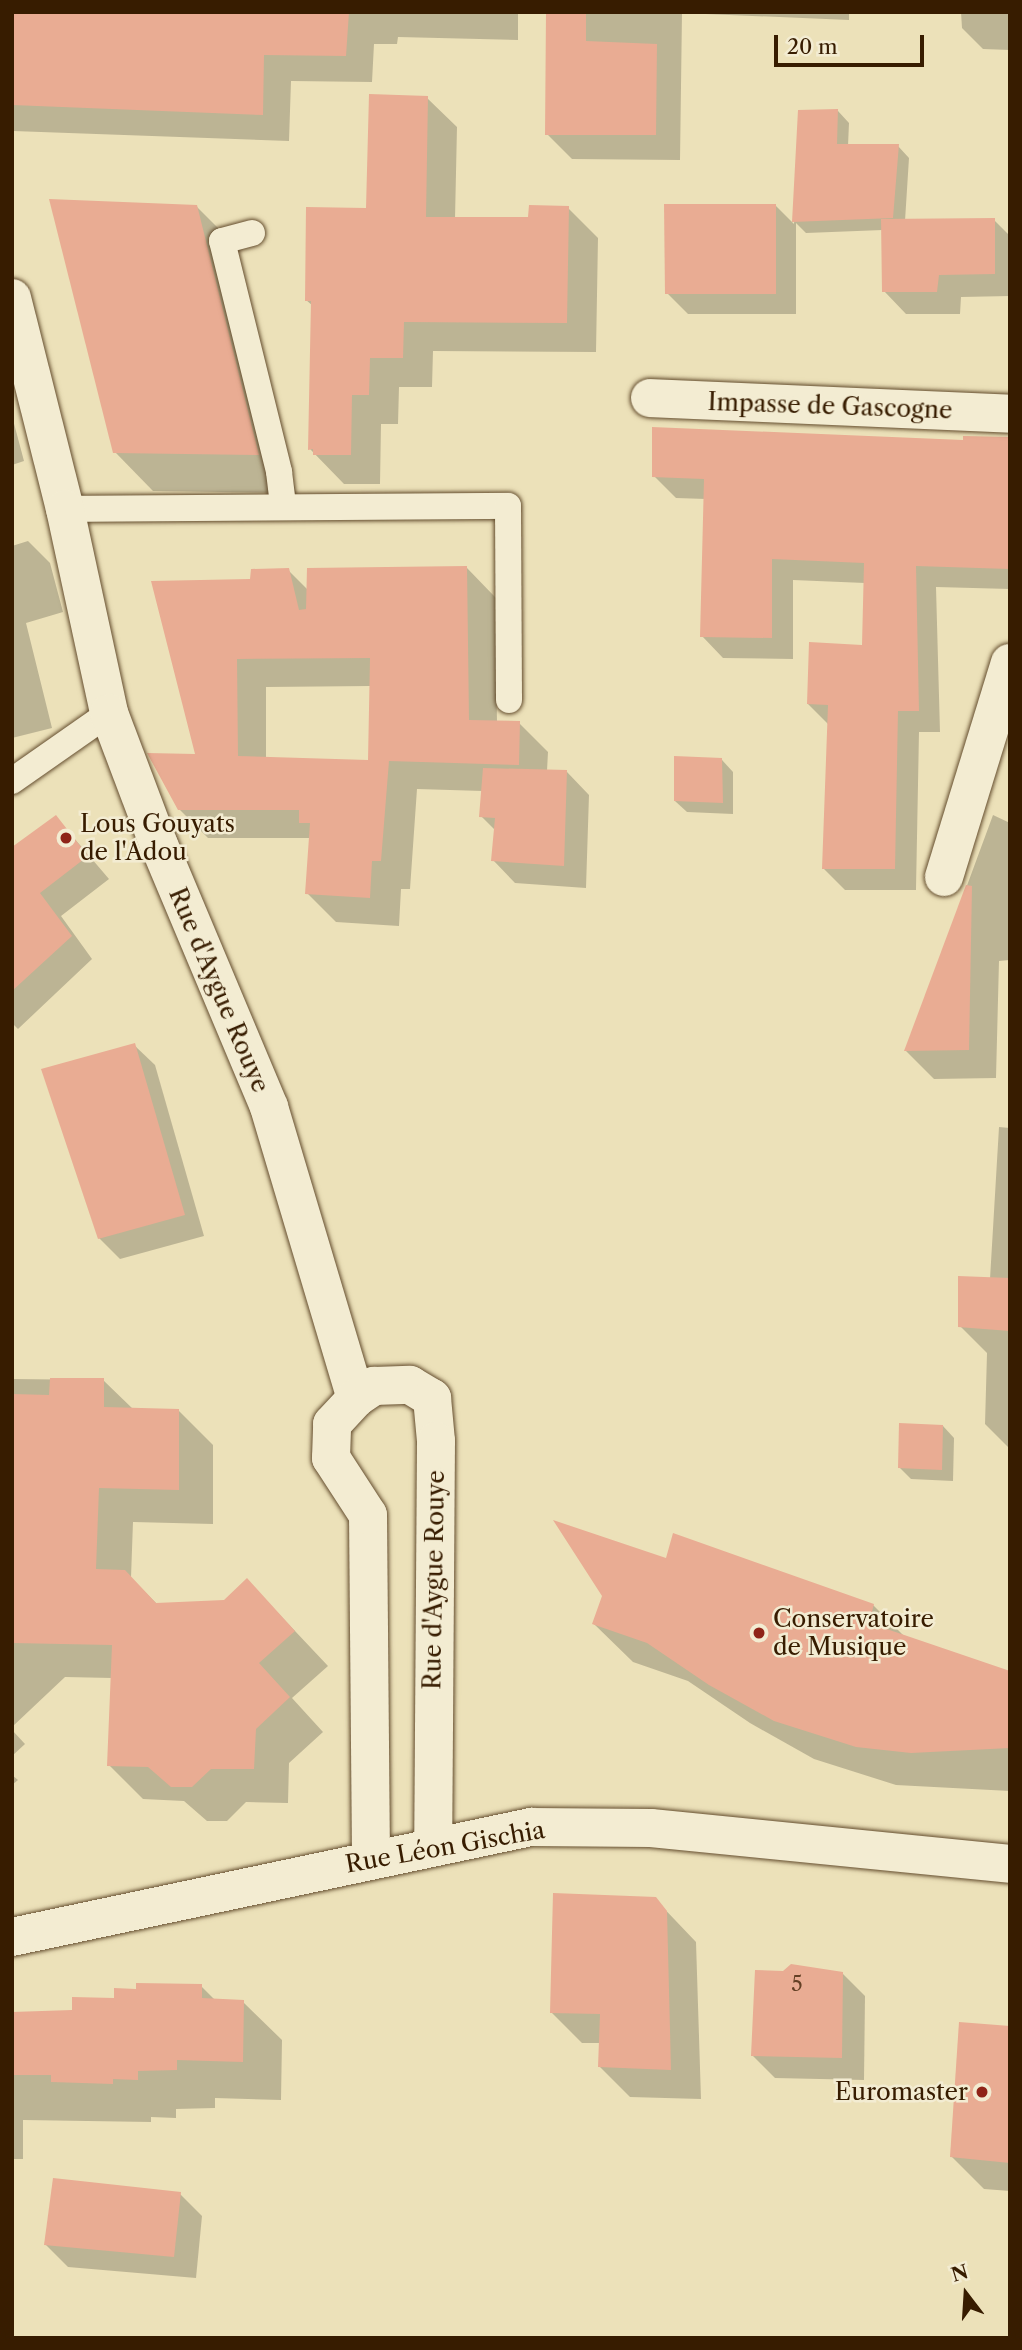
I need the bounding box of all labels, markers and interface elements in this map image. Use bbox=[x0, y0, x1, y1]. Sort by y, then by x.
scale bar bbox=[777, 21, 928, 65]
text: 20 m bbox=[787, 34, 838, 59]
street label: Impasse de Gascogne bbox=[707, 387, 953, 425]
place label: Lous Gouyats de l'Adou bbox=[80, 810, 235, 866]
marker: Lous Gouyats de l'Adou bbox=[58, 830, 74, 846]
street label: Rue d'Aygue Rouye bbox=[163, 883, 275, 1097]
street label: Rue d'Aygue Rouye bbox=[418, 1470, 450, 1690]
place label: Conservatoire de Musique bbox=[773, 1605, 934, 1661]
marker: Conservatoire de Musique bbox=[751, 1625, 767, 1641]
street label: Rue Léon Gischia bbox=[343, 1815, 547, 1879]
house number: 5 bbox=[791, 1971, 803, 1997]
place label: Euromaster bbox=[835, 2078, 968, 2106]
marker: Euromaster bbox=[974, 2084, 990, 2100]
north arrow bbox=[931, 2259, 1001, 2329]
text: N bbox=[948, 2260, 971, 2287]

